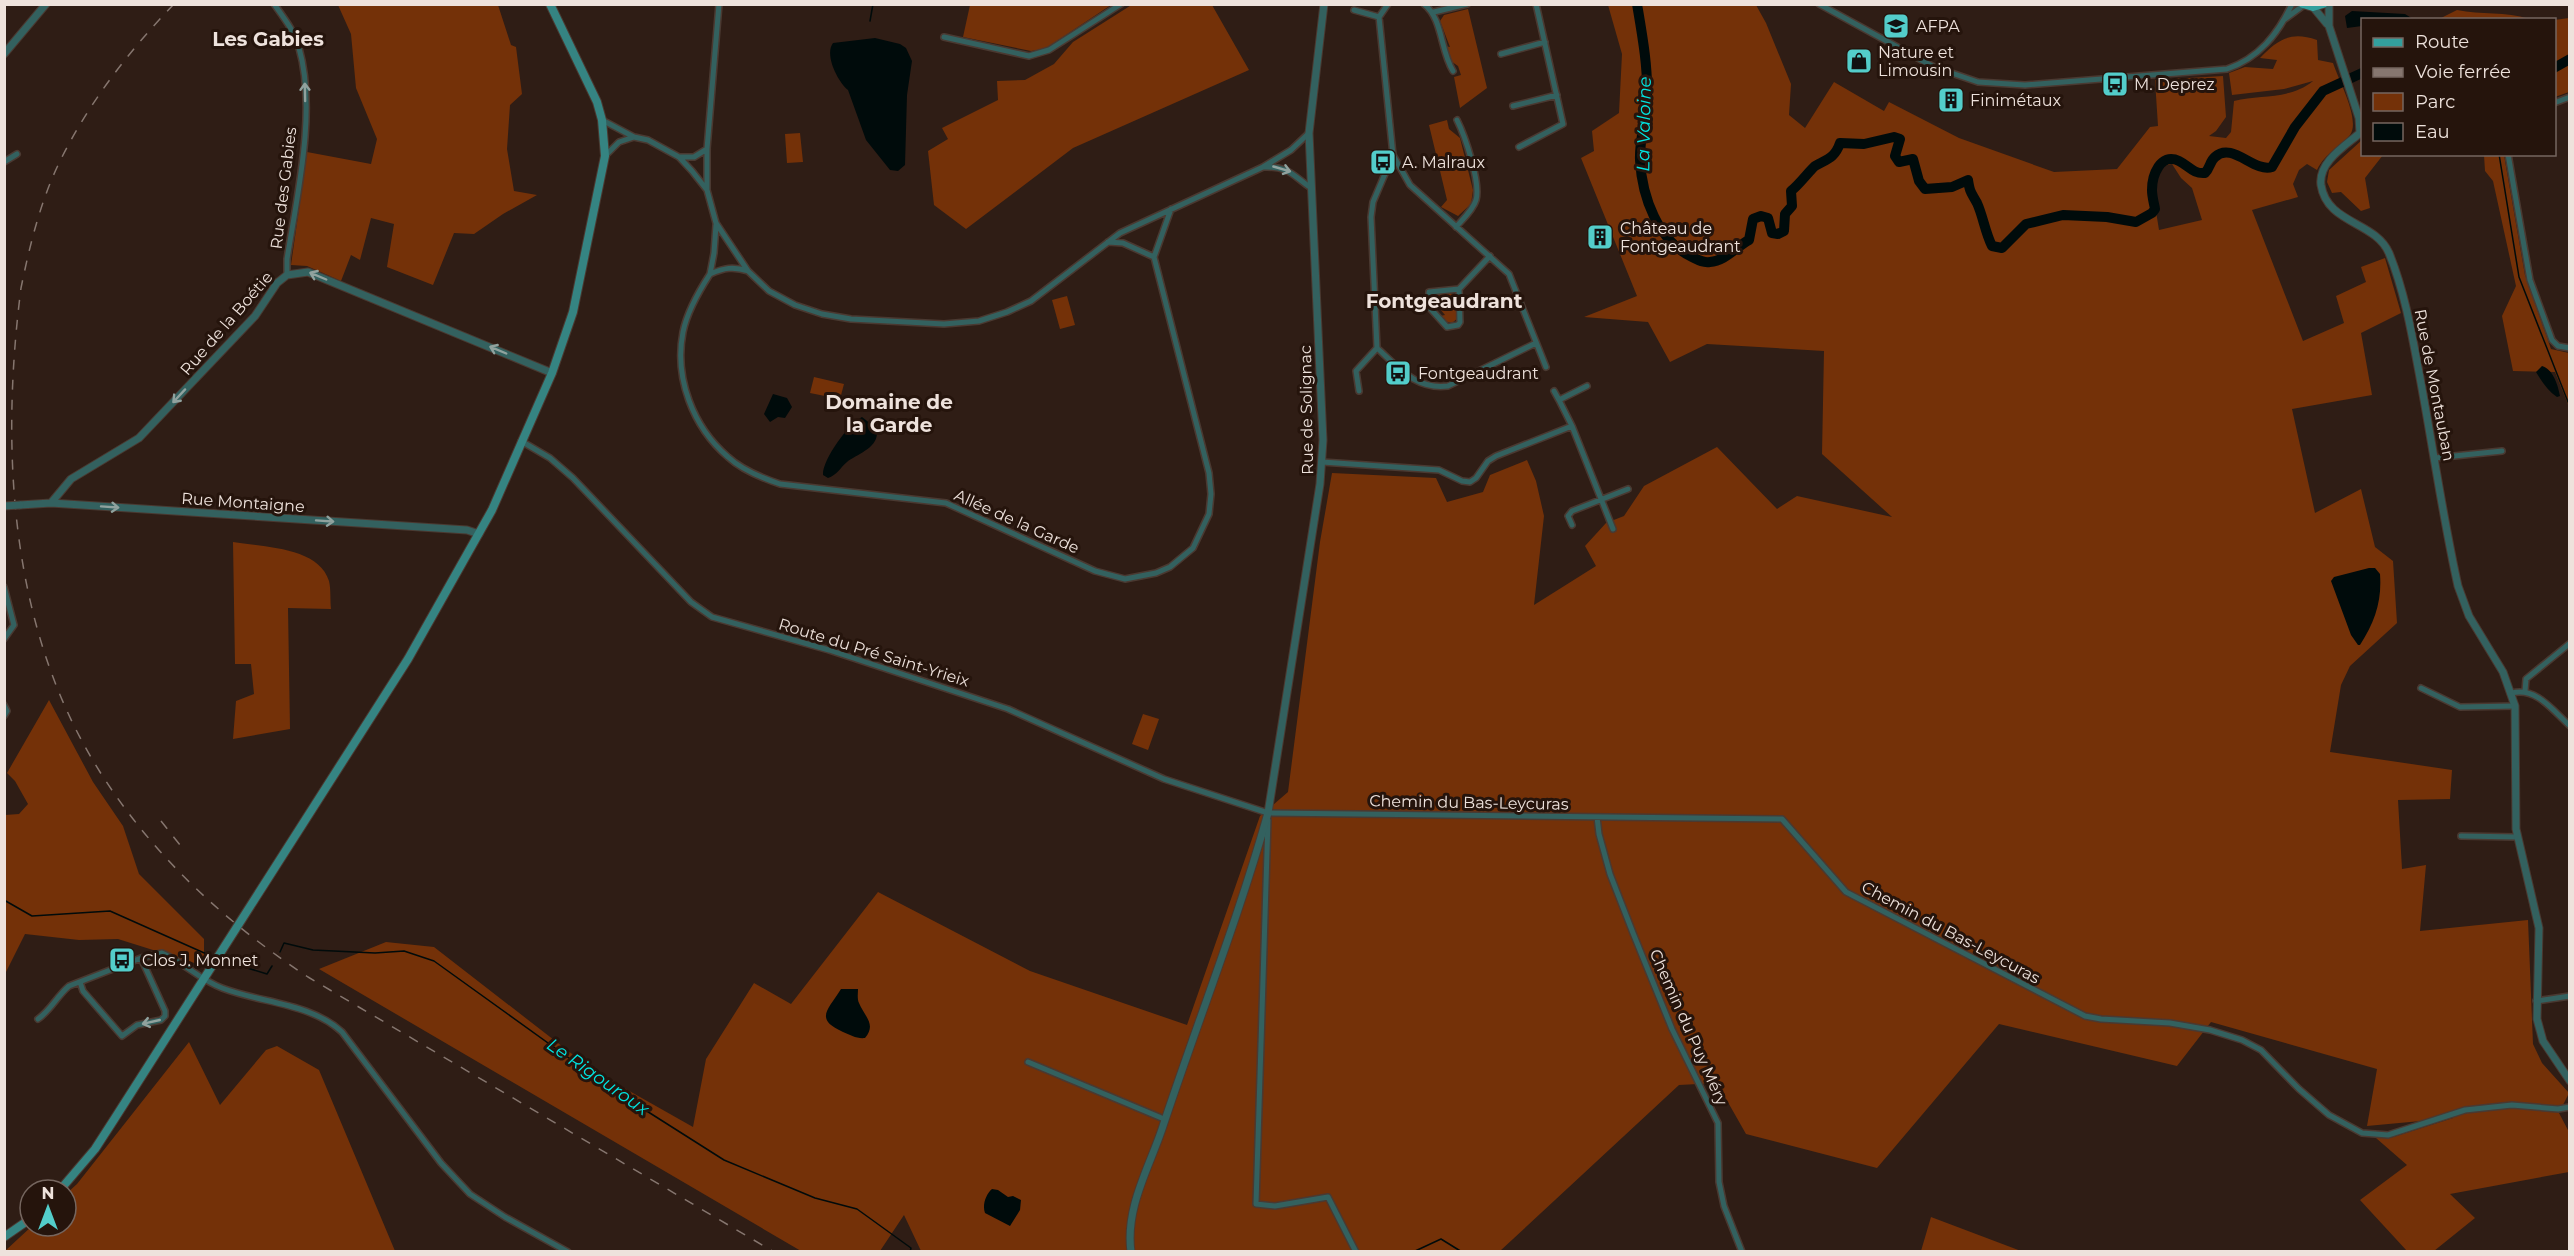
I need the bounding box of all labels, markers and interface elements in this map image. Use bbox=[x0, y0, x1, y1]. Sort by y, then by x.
school or university icon: AFPA bbox=[1881, 11, 1911, 41]
place label: AFPA bbox=[1916, 17, 1960, 36]
legend bbox=[2361, 18, 2556, 156]
district label: Les Gabies bbox=[212, 27, 324, 51]
text: Route bbox=[2415, 31, 2469, 53]
place label: Nature et Limousin bbox=[1878, 43, 1954, 80]
shop icon: Nature et Limousin bbox=[1844, 46, 1874, 76]
text: Voie ferrée bbox=[2415, 61, 2511, 83]
bus stop icon: M. Deprez bbox=[2100, 69, 2130, 99]
place label: M. Deprez bbox=[2134, 75, 2215, 94]
water label: La Valoine bbox=[1632, 76, 1656, 172]
one-way arrow bbox=[299, 82, 311, 102]
building icon: Finimétaux bbox=[1936, 85, 1966, 115]
place label: Finimétaux bbox=[1970, 91, 2062, 110]
text: Parc bbox=[2415, 91, 2455, 113]
text: Eau bbox=[2415, 121, 2450, 143]
street label: Rue des Gabies bbox=[267, 126, 300, 250]
bus stop icon: A. Malraux bbox=[1368, 147, 1398, 177]
place label: A. Malraux bbox=[1402, 153, 1486, 172]
one-way arrow bbox=[1272, 164, 1291, 176]
place label: Château de Fontgeaudrant bbox=[1620, 219, 1741, 256]
building icon: Château de Fontgeaudrant bbox=[1585, 222, 1615, 252]
street label: Rue de la Boétie bbox=[176, 268, 277, 379]
one-way arrow bbox=[309, 270, 327, 281]
district label: Fontgeaudrant bbox=[1366, 289, 1523, 313]
street label: Rue de Montauban bbox=[2410, 307, 2459, 463]
one-way arrow bbox=[490, 344, 508, 355]
street label: Rue de Solignac bbox=[1296, 345, 1317, 475]
bus stop icon: Fontgeaudrant bbox=[1383, 358, 1413, 388]
place label: Fontgeaudrant bbox=[1418, 364, 1539, 383]
one-way arrow bbox=[172, 389, 186, 404]
district label: Domaine de la Garde bbox=[825, 390, 953, 437]
street label: Allée de la Garde bbox=[951, 485, 1082, 558]
street label: Rue Montaigne bbox=[181, 489, 305, 516]
one-way arrow bbox=[99, 501, 119, 512]
one-way arrow bbox=[315, 515, 335, 526]
street label: Route du Pré Saint-Yrieix bbox=[776, 614, 972, 691]
street label: Chemin du Bas-Leycuras bbox=[1369, 791, 1569, 814]
street label: Chemin du Bas-Leycuras bbox=[1858, 877, 2043, 988]
bus stop icon: Clos J. Monnet bbox=[107, 945, 137, 975]
street label: Chemin du Puy Méry bbox=[1646, 946, 1732, 1108]
place label: Clos J. Monnet bbox=[142, 951, 259, 970]
one-way arrow bbox=[141, 1017, 160, 1029]
water label: Le Rigouroux bbox=[543, 1034, 654, 1121]
north arrow bbox=[18, 1178, 78, 1238]
text: N bbox=[42, 1184, 54, 1203]

